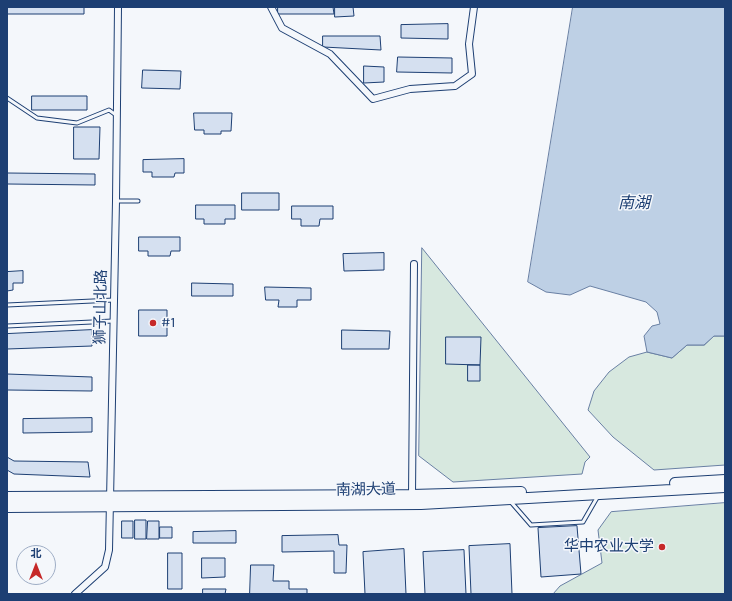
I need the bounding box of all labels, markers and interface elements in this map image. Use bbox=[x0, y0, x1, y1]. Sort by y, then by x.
water label: 南湖 bbox=[618, 193, 650, 213]
street label: 狮子山北路 bbox=[91, 269, 111, 345]
place label: #1 bbox=[161, 314, 175, 332]
marker: #1 bbox=[148, 318, 158, 328]
street label: 南湖大道 bbox=[336, 480, 396, 500]
place label: 华中农业大学 bbox=[564, 538, 654, 556]
marker: 华中农业大学 bbox=[657, 542, 667, 552]
north arrow bbox=[16, 545, 56, 585]
text: 北 bbox=[31, 547, 42, 560]

